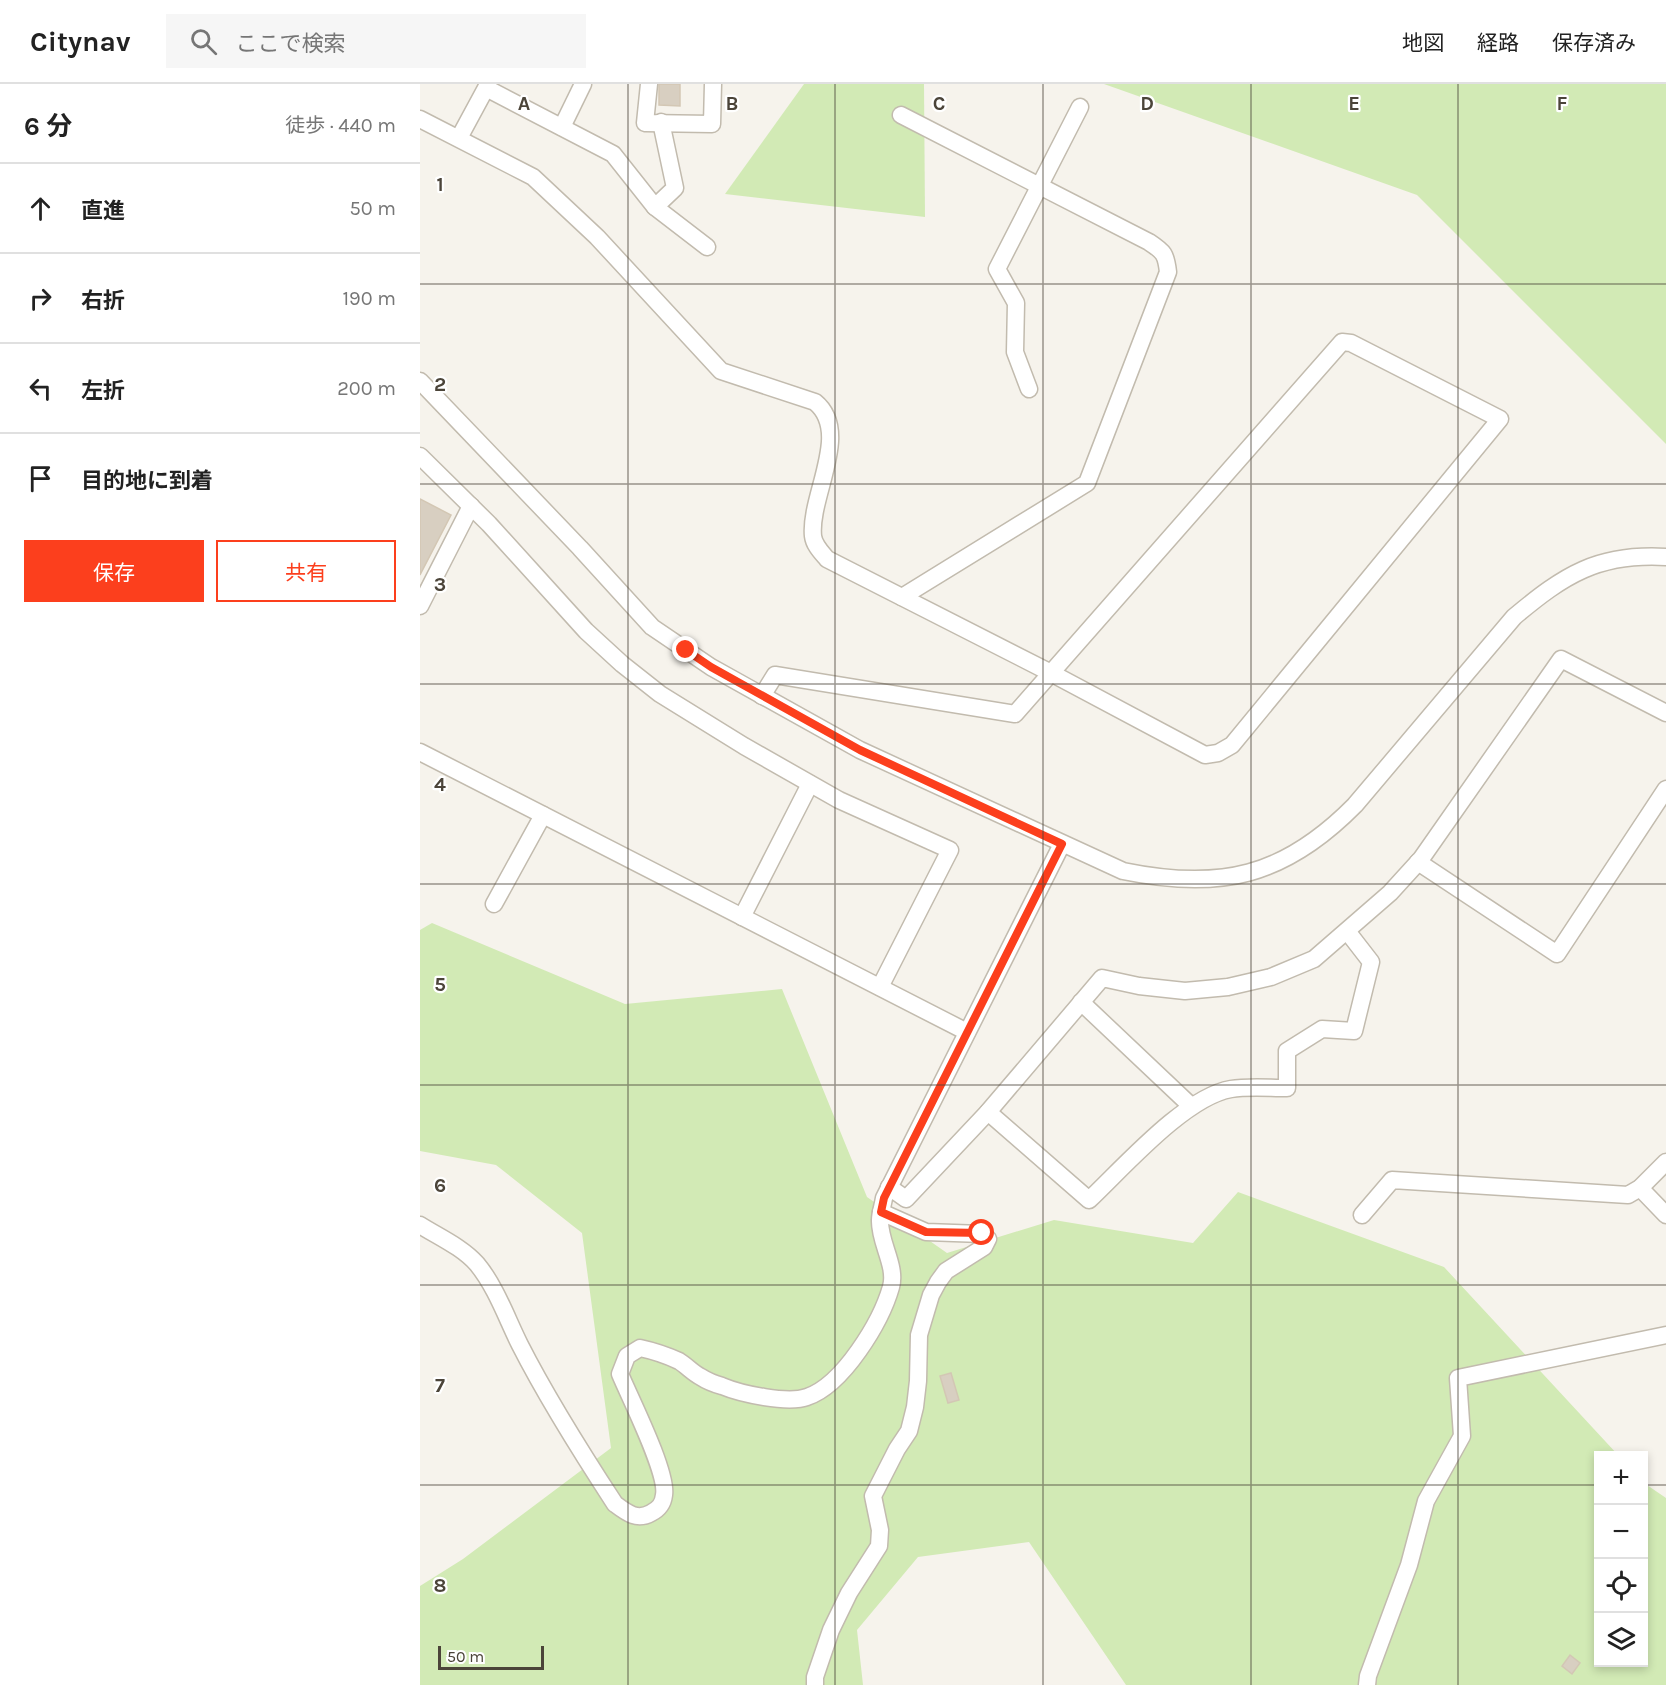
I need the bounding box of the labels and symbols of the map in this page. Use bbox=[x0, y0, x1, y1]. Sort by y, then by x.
text: A bbox=[518, 92, 531, 115]
text: B bbox=[726, 92, 738, 115]
text: C bbox=[933, 92, 945, 115]
text: D bbox=[1140, 92, 1154, 115]
text: E bbox=[1348, 92, 1360, 115]
text: F bbox=[1557, 92, 1568, 115]
text: 1 bbox=[436, 173, 444, 196]
text: 2 bbox=[434, 373, 446, 396]
text: 3 bbox=[434, 573, 446, 596]
route end bbox=[672, 636, 698, 662]
text: 4 bbox=[434, 773, 446, 796]
text: 5 bbox=[434, 973, 446, 996]
text: 6 bbox=[434, 1174, 446, 1197]
route start bbox=[968, 1219, 994, 1245]
text: 7 bbox=[435, 1374, 445, 1397]
text: 8 bbox=[434, 1574, 446, 1597]
scale bar bbox=[438, 1643, 544, 1670]

